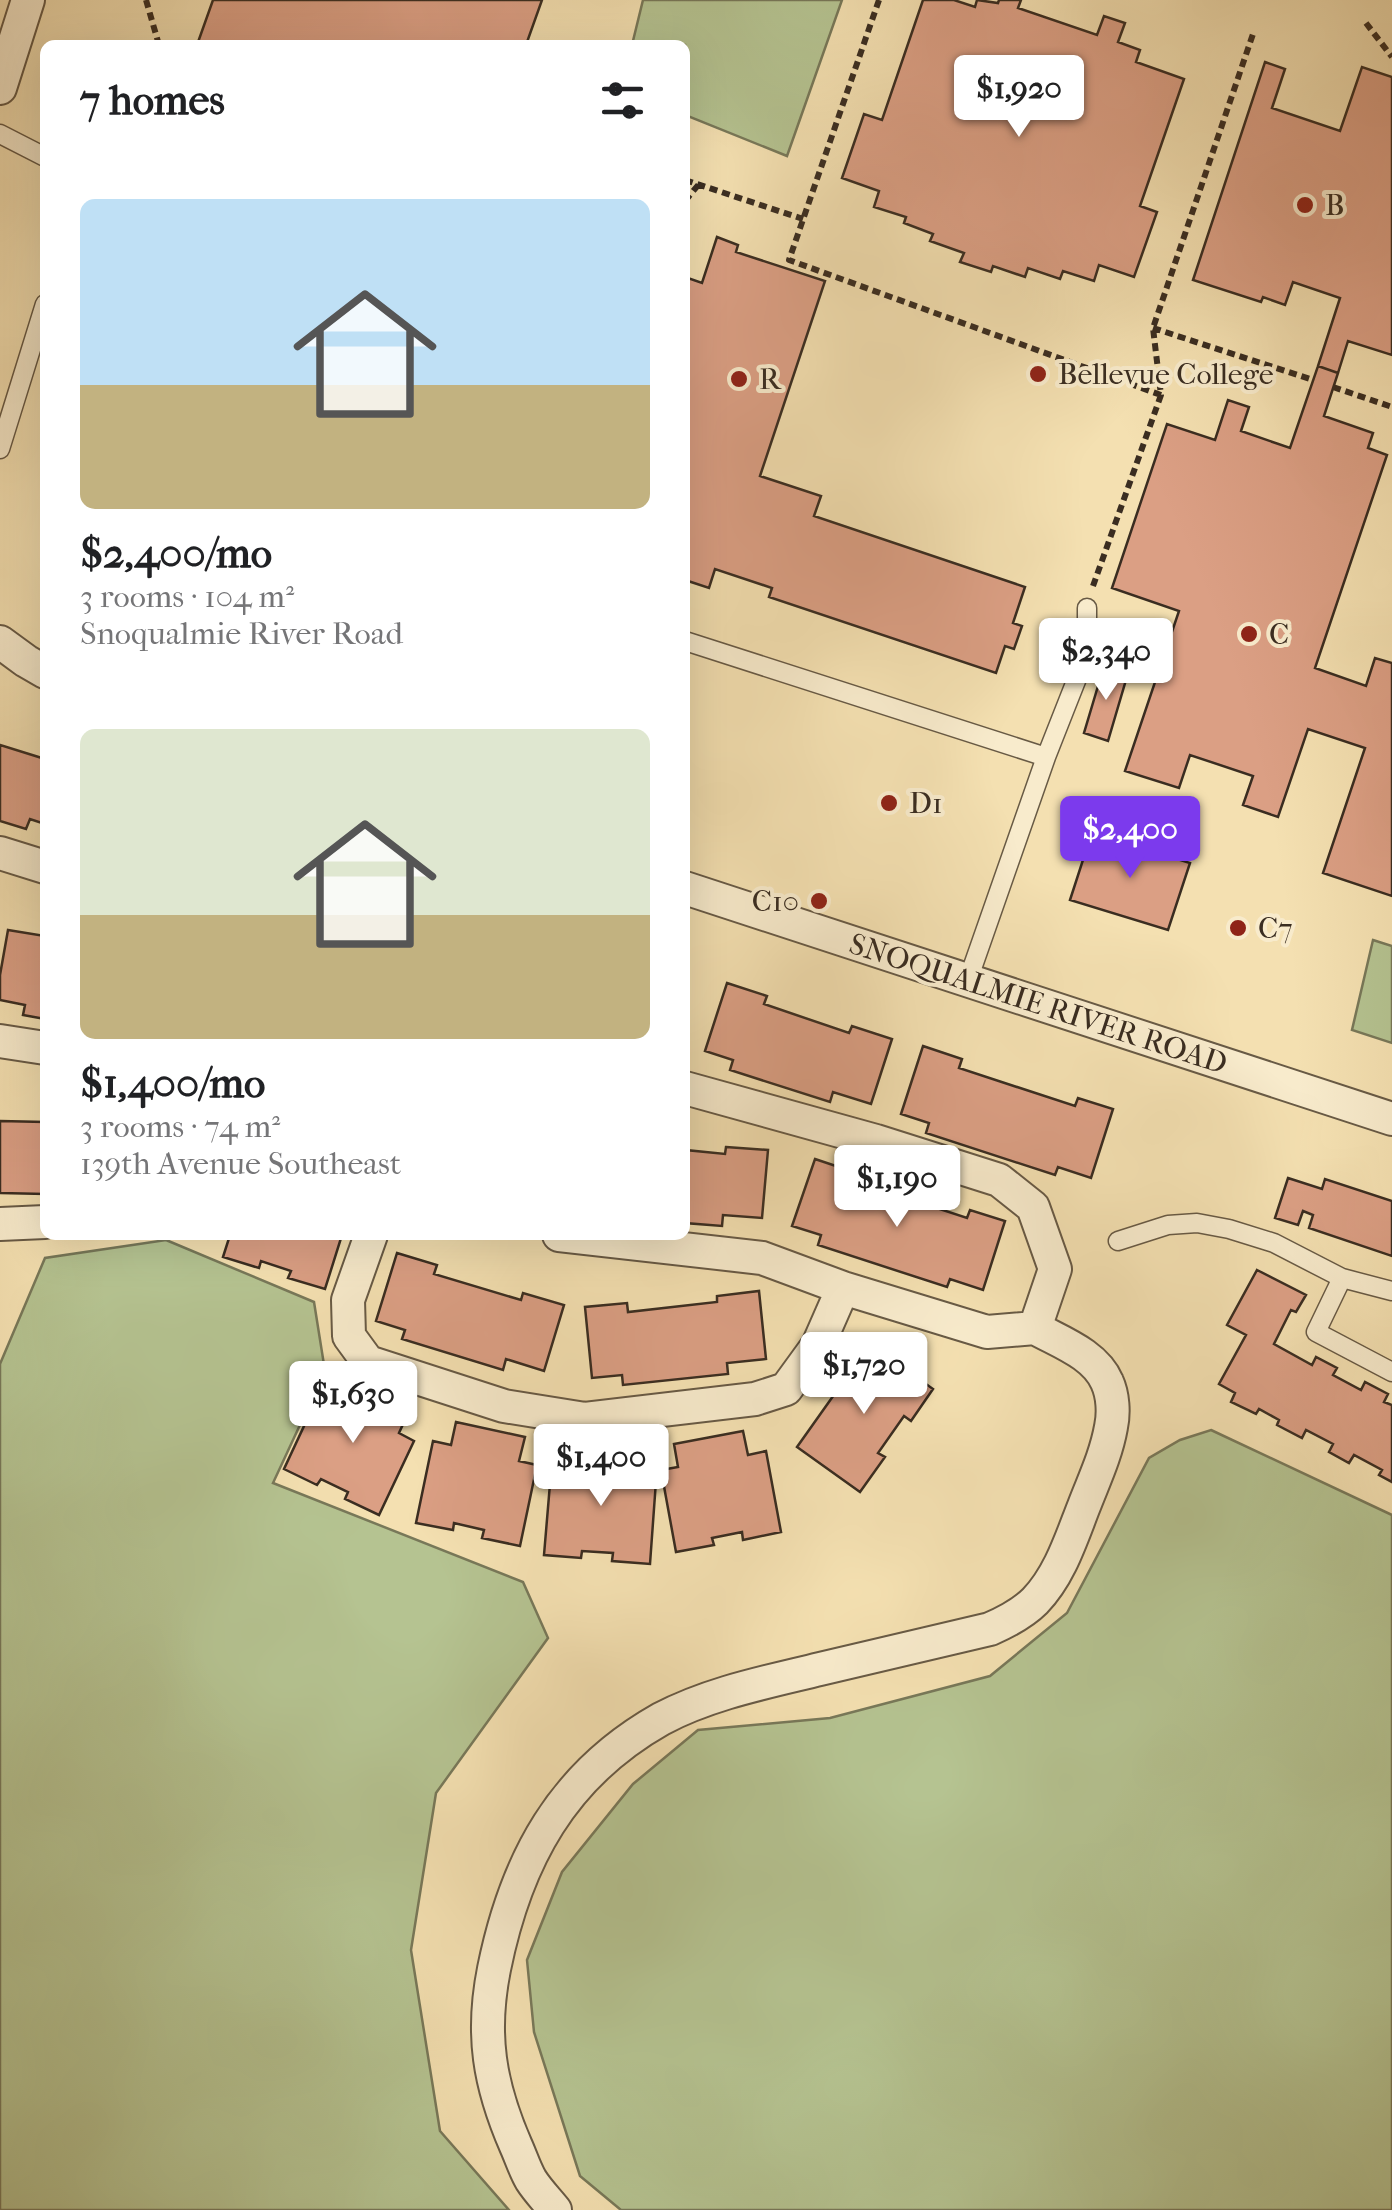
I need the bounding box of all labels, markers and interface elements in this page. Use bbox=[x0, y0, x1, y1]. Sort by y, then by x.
pin: $1,920 bbox=[938, 55, 1100, 140]
text: $1,920 bbox=[976, 69, 1062, 106]
icon: filters bbox=[595, 73, 650, 128]
text: 7 homes bbox=[80, 76, 225, 125]
place label: B bbox=[1325, 188, 1345, 223]
marker: B bbox=[1294, 194, 1316, 216]
icon: home bbox=[275, 264, 455, 444]
place label: Bellevue College bbox=[1058, 357, 1274, 392]
place label: R bbox=[759, 362, 782, 397]
marker: Bellevue College bbox=[1027, 363, 1049, 385]
marker: R bbox=[728, 368, 750, 390]
text: $2,400/mo bbox=[80, 529, 272, 578]
text: 3 rooms · 104 m² bbox=[80, 578, 294, 615]
text: Snoqualmie River Road bbox=[80, 615, 403, 652]
place label: C bbox=[1269, 617, 1289, 652]
pin: $2,340 bbox=[1025, 618, 1187, 703]
marker: C bbox=[1238, 623, 1260, 645]
text: $2,340 bbox=[1061, 632, 1151, 669]
place label: D1 bbox=[909, 786, 943, 821]
marker: D1 bbox=[878, 792, 900, 814]
icon: home bbox=[275, 794, 455, 974]
pin: $2,400 bbox=[1049, 796, 1211, 881]
text: $2,400 bbox=[1082, 810, 1178, 847]
place label: C10 bbox=[752, 884, 799, 919]
marker: C10 bbox=[808, 890, 830, 912]
place label: C7 bbox=[1258, 911, 1293, 946]
marker: C7 bbox=[1227, 917, 1249, 939]
street label: SNOQUALMIE RIVER ROAD bbox=[845, 926, 1231, 1082]
text: $1,400/mo bbox=[80, 1059, 265, 1108]
text: 3 rooms · 74 m² bbox=[80, 1108, 280, 1145]
text: 139th Avenue Southeast bbox=[80, 1145, 401, 1182]
pin: $1,190 bbox=[816, 1145, 978, 1230]
text: $1,190 bbox=[856, 1159, 938, 1196]
pin: $1,720 bbox=[783, 1332, 945, 1417]
text: $1,720 bbox=[822, 1346, 906, 1383]
pin: $1,630 bbox=[272, 1361, 434, 1446]
text: $1,630 bbox=[311, 1375, 395, 1412]
pin: $1,400 bbox=[520, 1424, 682, 1509]
text: $1,400 bbox=[556, 1438, 646, 1475]

